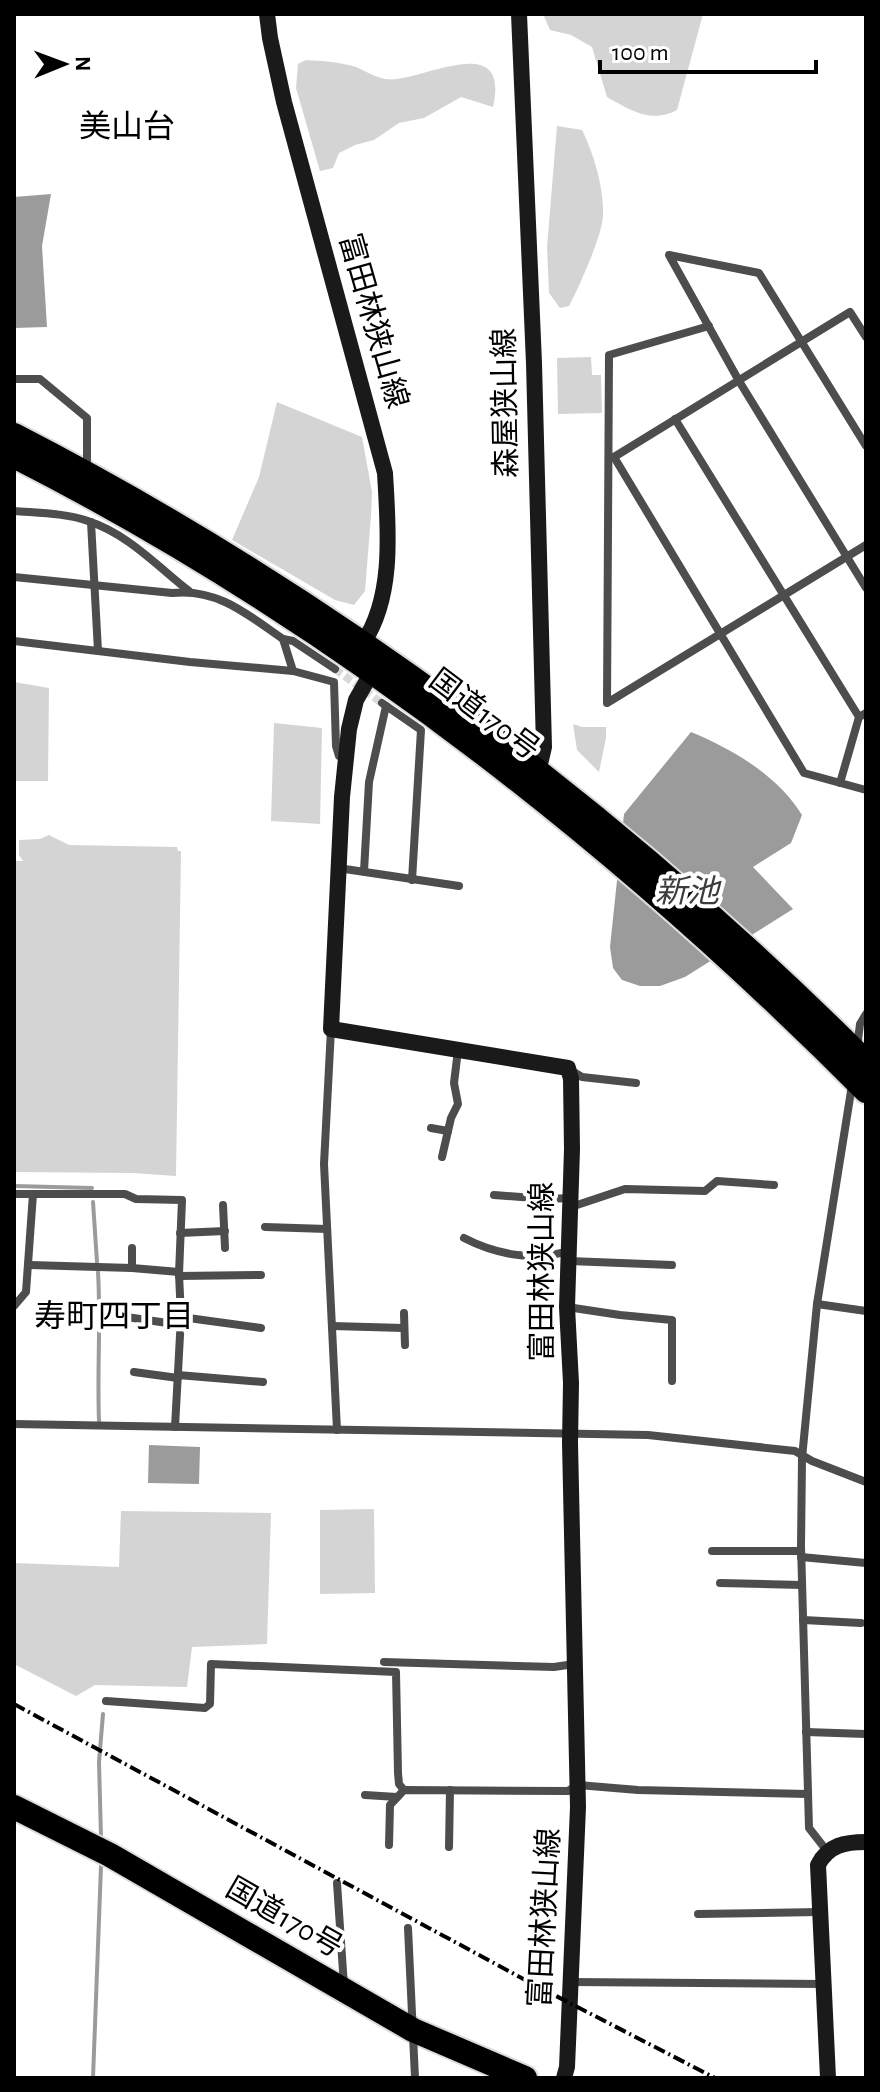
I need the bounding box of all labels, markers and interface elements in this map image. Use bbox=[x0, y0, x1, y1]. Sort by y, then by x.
north arrow bbox=[24, 24, 104, 104]
scale bar bbox=[600, 24, 816, 74]
text: 100 m bbox=[612, 41, 669, 65]
text: N bbox=[72, 56, 94, 72]
district label: 美山台 bbox=[79, 110, 175, 143]
street label: 富田林狭山線 bbox=[334, 230, 414, 412]
street label: 森屋狭山線 bbox=[488, 328, 522, 478]
street label: 国道170号 bbox=[424, 664, 545, 766]
water label: 新池 bbox=[655, 875, 722, 908]
street label: 富田林狭山線 bbox=[526, 1182, 558, 1362]
district label: 寿町四丁目 bbox=[34, 1300, 194, 1333]
street label: 富田林狭山線 bbox=[523, 1827, 565, 2009]
street label: 国道170号 bbox=[221, 1872, 348, 1963]

